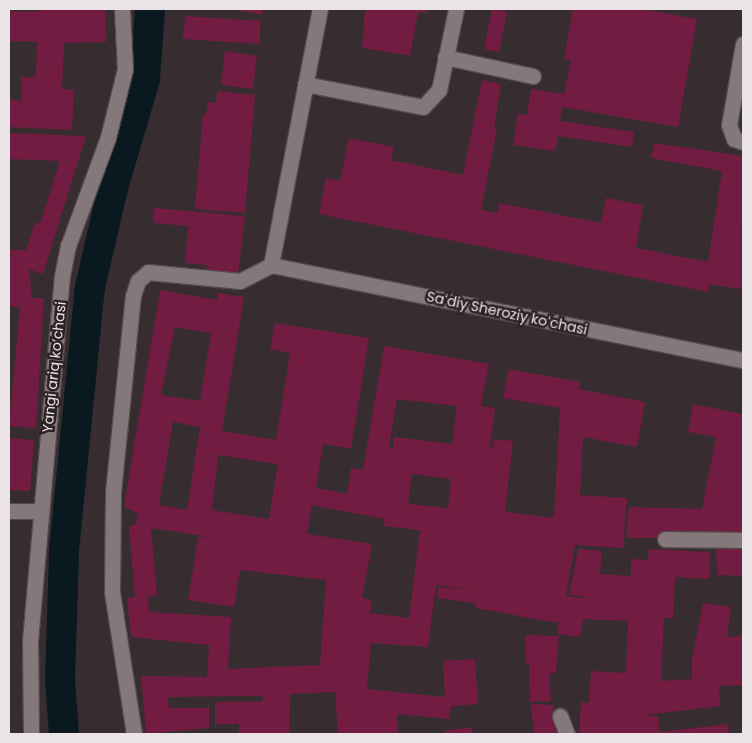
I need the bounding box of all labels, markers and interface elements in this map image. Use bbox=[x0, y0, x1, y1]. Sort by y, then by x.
street label: Saʻdiy Sheroziy koʻchasi bbox=[425, 288, 589, 338]
street label: Yangi ariq ko‘chasi bbox=[39, 301, 69, 433]

